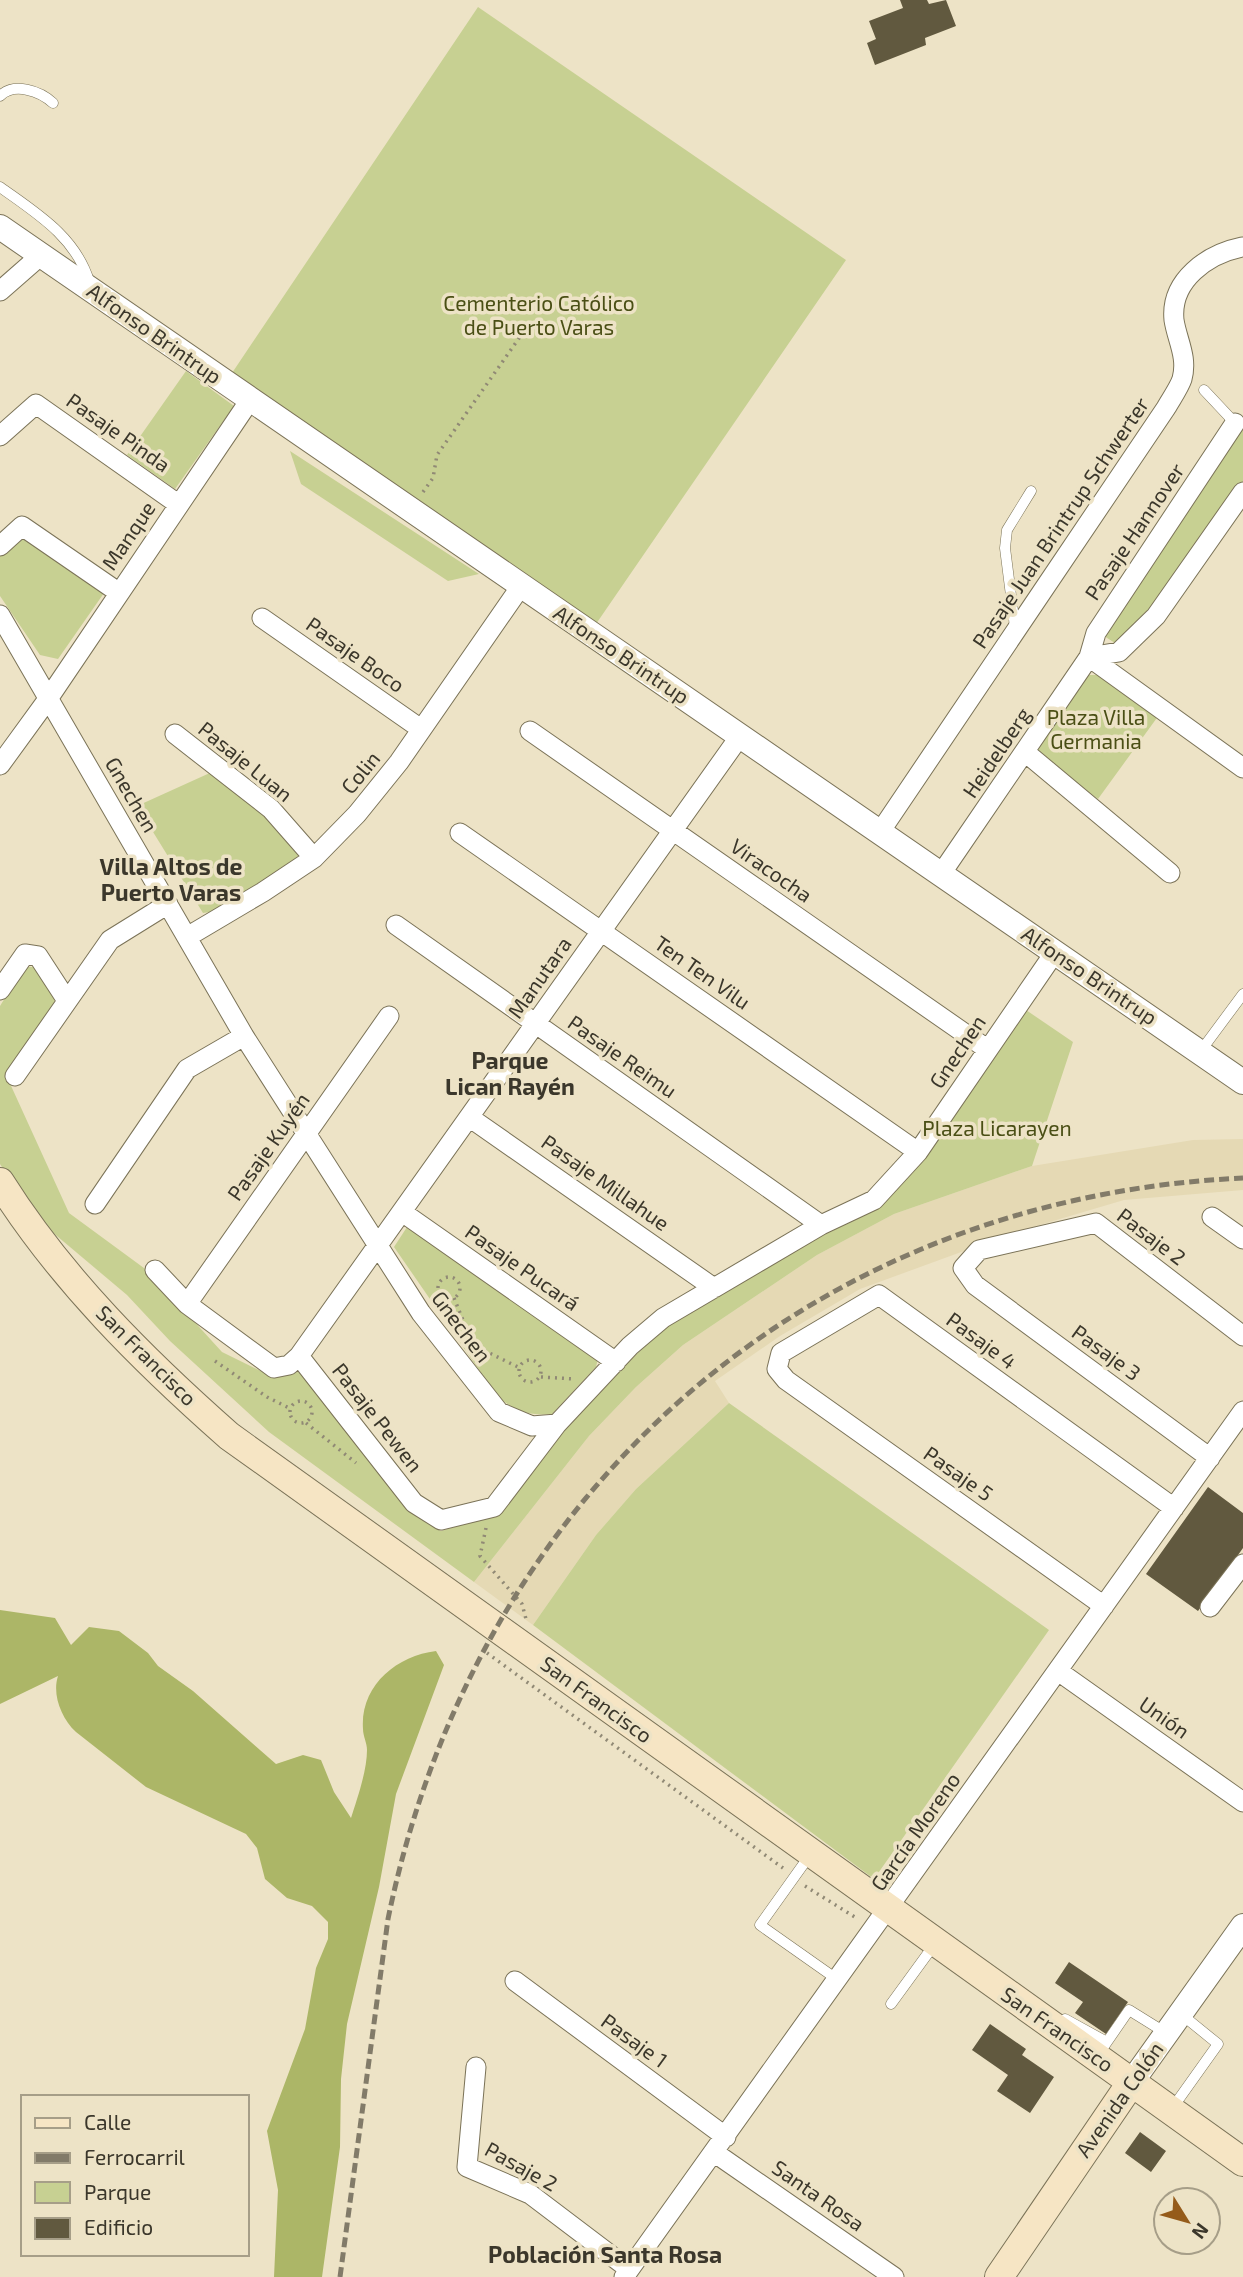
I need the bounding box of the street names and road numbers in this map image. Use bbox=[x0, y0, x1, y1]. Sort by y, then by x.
street label: Alfonso Brintrup bbox=[83, 277, 227, 388]
street label: Pasaje Pinda bbox=[62, 387, 175, 477]
street label: Pasaje Juan Brintrup Schwerter bbox=[966, 391, 1154, 653]
street label: Pasaje Hannover bbox=[1079, 457, 1190, 605]
street label: Manque bbox=[96, 496, 160, 574]
street label: Alfonso Brintrup bbox=[549, 599, 694, 708]
street label: Pasaje Boco bbox=[301, 611, 410, 698]
street label: Heidelberg bbox=[956, 702, 1035, 802]
street label: Pasaje Luan bbox=[193, 715, 298, 807]
street label: Colin bbox=[335, 746, 385, 798]
street label: Gnechen bbox=[101, 752, 164, 836]
street label: Viracocha bbox=[726, 833, 818, 907]
street label: Alfonso Brintrup bbox=[1017, 920, 1162, 1029]
street label: Ten Ten Vilu bbox=[650, 930, 756, 1014]
street label: Manutara bbox=[502, 932, 576, 1023]
street label: Pasaje Reimu bbox=[563, 1009, 682, 1103]
street label: Gnechen bbox=[923, 1010, 990, 1092]
street label: Pasaje Kuyén bbox=[221, 1087, 315, 1205]
street label: Pasaje Millahue bbox=[537, 1128, 675, 1236]
street label: Pasaje 2 bbox=[1112, 1202, 1191, 1270]
street label: Pasaje Pucará bbox=[460, 1218, 585, 1316]
street label: Gnechen bbox=[427, 1286, 497, 1367]
street label: San Francisco bbox=[92, 1300, 202, 1410]
street label: Pasaje 4 bbox=[942, 1306, 1022, 1374]
street label: Pasaje 3 bbox=[1067, 1318, 1146, 1386]
street label: Pasaje Pewen bbox=[327, 1358, 429, 1477]
street label: Pasaje 5 bbox=[919, 1440, 998, 1506]
street label: San Francisco bbox=[536, 1650, 657, 1748]
street label: Unión bbox=[1135, 1691, 1195, 1743]
street label: García Moreno bbox=[865, 1767, 965, 1895]
street label: San Francisco bbox=[997, 1981, 1119, 2077]
street label: Pasaje 1 bbox=[596, 2007, 673, 2073]
street label: Avenida Colón bbox=[1070, 2037, 1168, 2162]
street label: Pasaje 2 bbox=[481, 2136, 562, 2197]
street label: Santa Rosa bbox=[768, 2154, 870, 2236]

